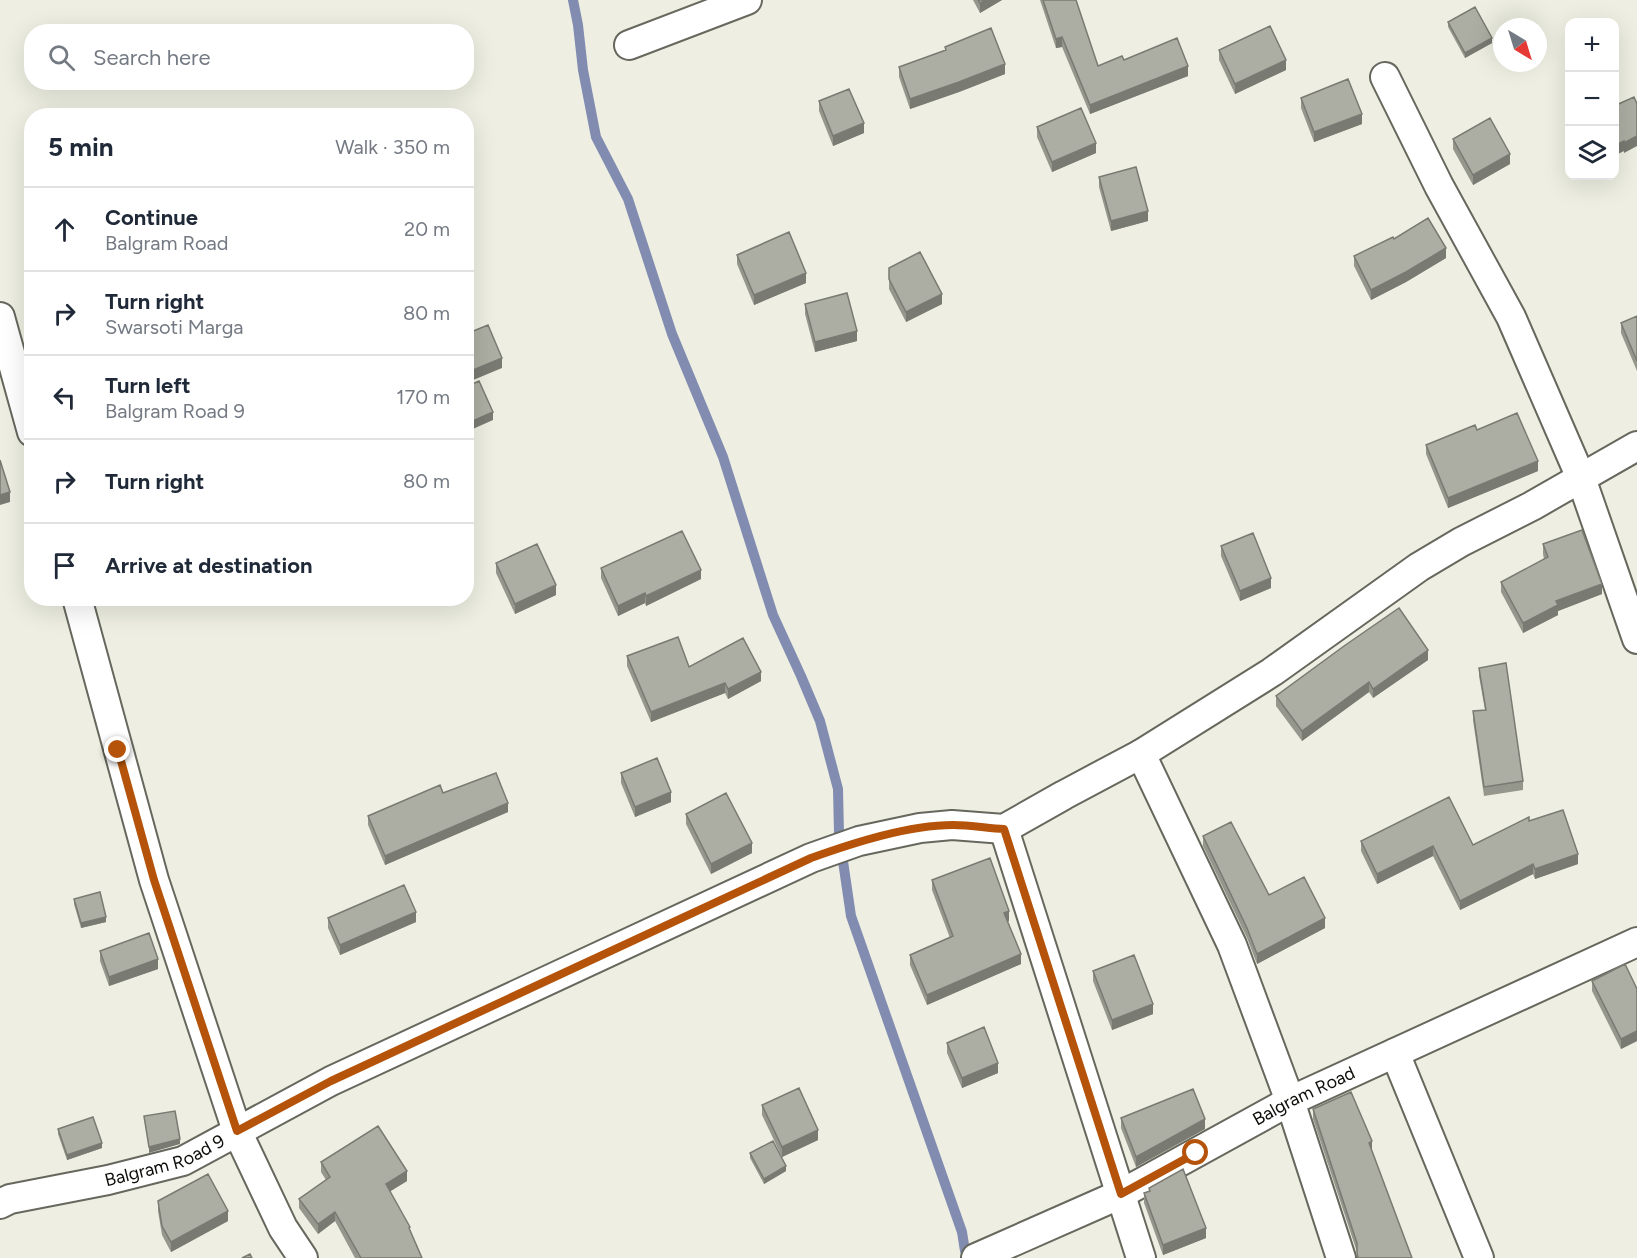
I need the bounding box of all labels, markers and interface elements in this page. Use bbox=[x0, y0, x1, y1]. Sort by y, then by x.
north arrow bbox=[1493, 18, 1547, 72]
map controls bbox=[1565, 18, 1619, 180]
button: + bbox=[1565, 18, 1619, 72]
search box bbox=[24, 24, 474, 90]
icon: search bbox=[45, 41, 78, 74]
text: Search here bbox=[93, 44, 211, 71]
button: − bbox=[1565, 72, 1619, 126]
button: layers bbox=[1565, 126, 1619, 180]
text: 5 min bbox=[48, 131, 114, 163]
text: Walk · 350 m bbox=[335, 135, 450, 159]
text: Continue bbox=[105, 204, 198, 231]
icon: ahead bbox=[48, 213, 81, 246]
text: 20 m bbox=[404, 217, 450, 241]
text: Balgram Road bbox=[105, 231, 229, 255]
text: Turn right bbox=[105, 288, 204, 315]
icon: right bbox=[48, 297, 81, 330]
text: 80 m bbox=[403, 301, 450, 325]
text: Swarsoti Marga bbox=[105, 315, 244, 339]
text: Turn left bbox=[105, 372, 191, 399]
icon: left bbox=[48, 381, 81, 414]
text: 170 m bbox=[396, 385, 450, 409]
text: Balgram Road 9 bbox=[105, 399, 245, 423]
icon: right bbox=[48, 465, 81, 498]
text: Turn right bbox=[105, 468, 204, 495]
text: 80 m bbox=[403, 469, 450, 493]
icon: arrive bbox=[48, 549, 81, 582]
text: Arrive at destination bbox=[105, 552, 313, 579]
route end bbox=[104, 736, 130, 762]
street label: Balgram Road bbox=[1249, 1062, 1358, 1130]
street label: Balgram Road 9 bbox=[102, 1130, 228, 1191]
route start bbox=[1182, 1139, 1208, 1165]

